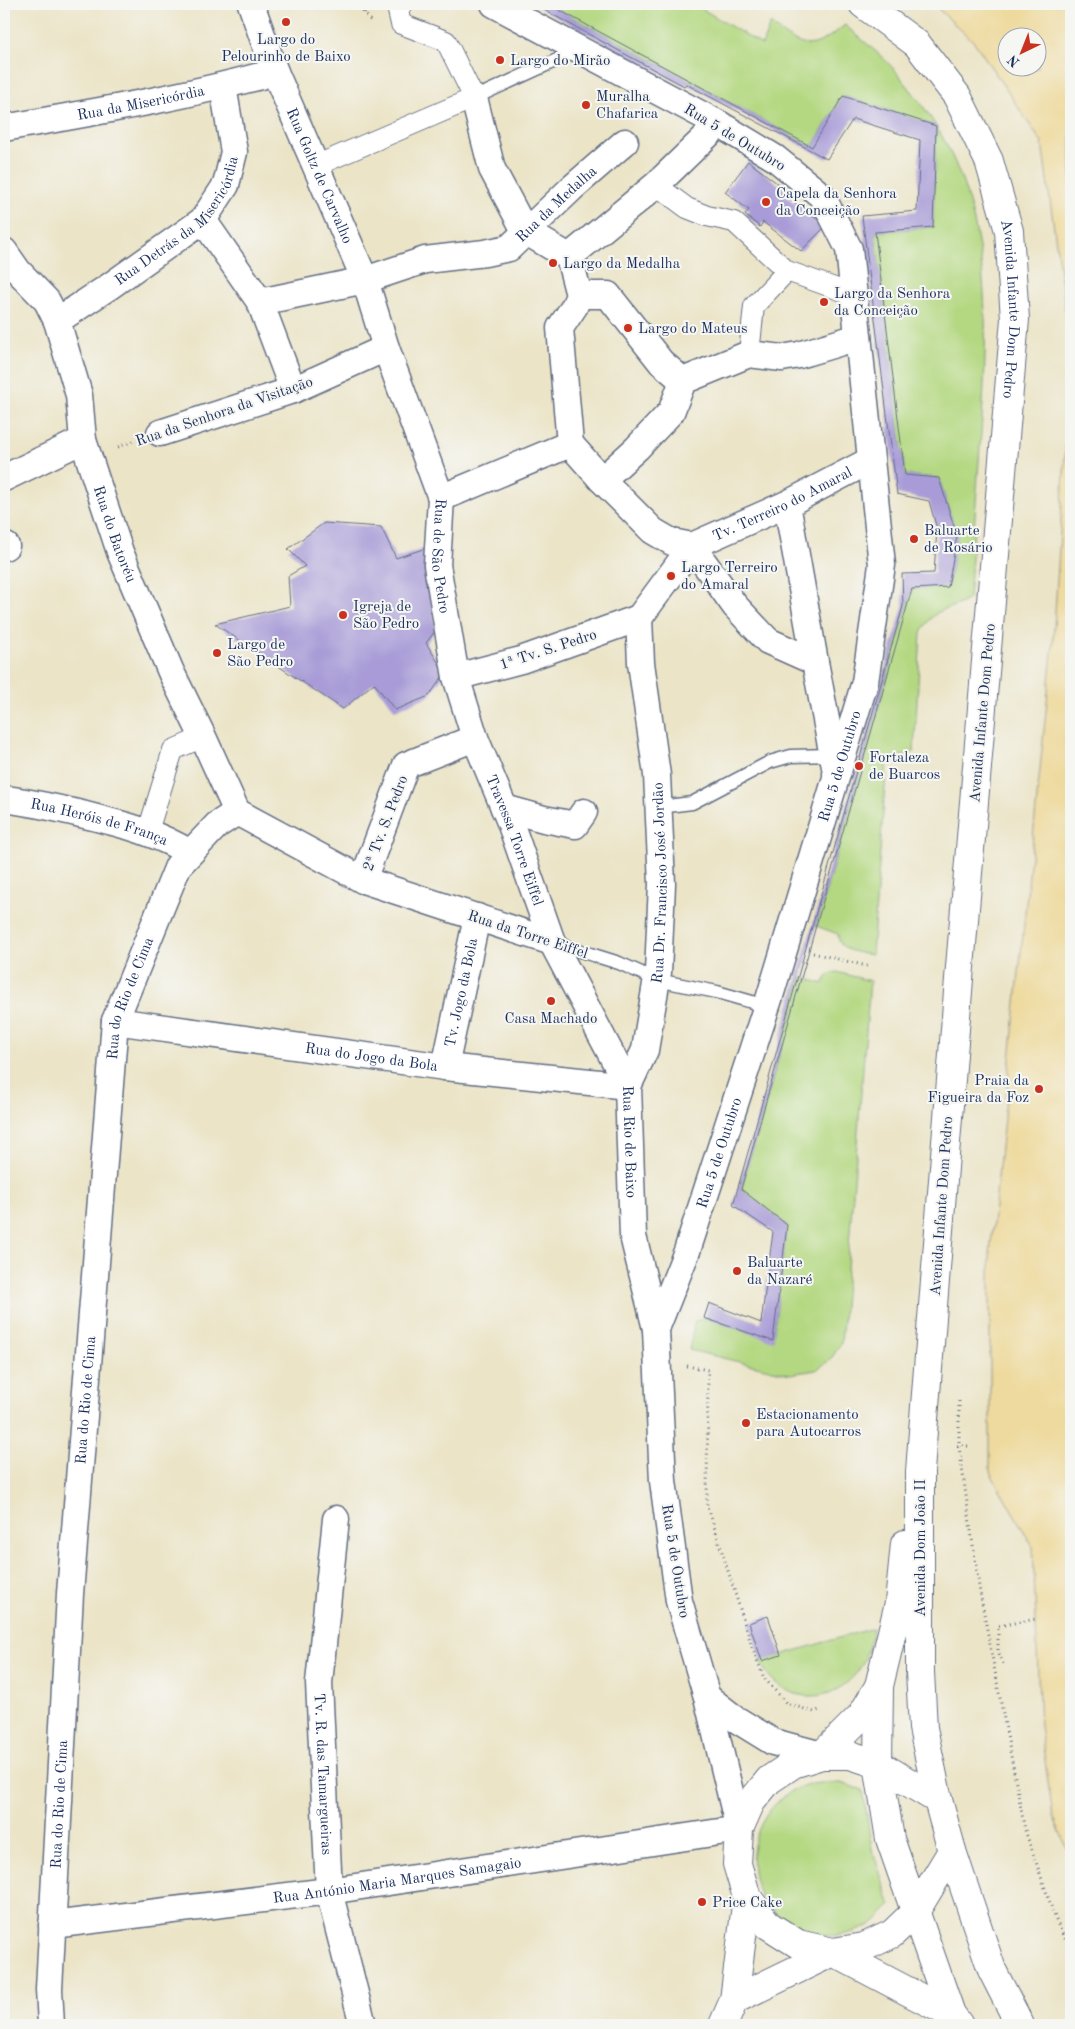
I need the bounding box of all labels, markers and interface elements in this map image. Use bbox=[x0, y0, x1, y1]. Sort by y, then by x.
marker: Largo do Pelourinho de Baixo bbox=[280, 16, 292, 28]
north arrow bbox=[998, 28, 1048, 78]
place label: Largo do Pelourinho de Baixo bbox=[221, 33, 351, 65]
text: N bbox=[1005, 52, 1023, 70]
marker: Largo do Mirão bbox=[494, 54, 506, 66]
place label: Largo do Mirão bbox=[510, 54, 610, 69]
street label: Rua da Misericórdia bbox=[76, 84, 207, 124]
place label: Muralha Chafarica bbox=[596, 90, 659, 122]
marker: Muralha Chafarica bbox=[580, 99, 592, 111]
street label: Rua 5 de Outubro bbox=[681, 102, 787, 174]
street label: Rua Goltz de Carvalho bbox=[283, 106, 354, 246]
street label: Rua Detrás da Misericórdia bbox=[113, 154, 242, 289]
street label: Rua da Medalha bbox=[514, 164, 601, 246]
place label: Capela da Senhora da Conceição bbox=[776, 187, 897, 219]
marker: Capela da Senhora da Conceição bbox=[760, 196, 772, 208]
street label: Avenida Infante Dom Pedro bbox=[997, 218, 1021, 399]
marker: Largo da Medalha bbox=[547, 257, 559, 269]
place label: Largo da Medalha bbox=[563, 257, 681, 272]
place label: Largo da Senhora da Conceição bbox=[834, 287, 951, 319]
marker: Largo da Senhora da Conceição bbox=[818, 296, 830, 308]
marker: Largo do Mateus bbox=[622, 322, 634, 334]
place label: Largo do Mateus bbox=[638, 322, 747, 337]
street label: Rua da Senhora da Visitação bbox=[134, 375, 315, 450]
street label: Tv. Terreiro do Amaral bbox=[711, 465, 855, 545]
street label: Rua do Batoréu bbox=[90, 484, 138, 585]
street label: Rua de São Pedro bbox=[428, 498, 451, 615]
place label: Baluarte de Rosário bbox=[924, 524, 993, 556]
marker: Baluarte de Rosário bbox=[908, 533, 920, 545]
place label: Largo Terreiro do Amaral bbox=[681, 561, 778, 593]
marker: Largo Terreiro do Amaral bbox=[665, 570, 677, 582]
place label: Igreja de São Pedro bbox=[353, 600, 419, 632]
marker: Igreja de São Pedro bbox=[337, 609, 349, 621]
street label: Avenida Infante Dom Pedro bbox=[968, 623, 999, 803]
street label: 1ª Tv. S. Pedro bbox=[498, 628, 599, 673]
place label: Largo de São Pedro bbox=[227, 638, 293, 670]
marker: Largo de São Pedro bbox=[211, 647, 223, 659]
street label: Rua 5 de Outubro bbox=[817, 709, 865, 824]
place label: Fortaleza de Buarcos bbox=[869, 751, 940, 783]
marker: Fortaleza de Buarcos bbox=[853, 760, 865, 772]
street label: Travessa Torre Eiffel bbox=[482, 773, 545, 908]
street label: 2ª Tv. S. Pedro bbox=[361, 774, 412, 873]
street label: Rua Dr. Francisco José Jordão bbox=[650, 782, 671, 985]
street label: Rua Heróis de França bbox=[29, 797, 170, 849]
street label: Rua da Torre Eiffel bbox=[465, 909, 590, 962]
street label: Rua do Rio de Cima bbox=[106, 935, 157, 1060]
street label: Tv. Jogo da Bola bbox=[443, 936, 481, 1049]
marker: Casa Machado bbox=[545, 995, 557, 1007]
place label: Casa Machado bbox=[505, 1012, 597, 1027]
street label: Rua do Jogo da Bola bbox=[304, 1042, 439, 1075]
place label: Praia da Figueira da Foz bbox=[927, 1074, 1030, 1106]
marker: Praia da Figueira da Foz bbox=[1033, 1083, 1045, 1095]
street label: Rua Rio de Baixo bbox=[619, 1085, 638, 1198]
street label: Rua 5 de Outubro bbox=[695, 1096, 745, 1210]
street label: Avenida Infante Dom Pedro bbox=[929, 1116, 956, 1296]
place label: Baluarte da Nazaré bbox=[747, 1256, 813, 1288]
marker: Baluarte da Nazaré bbox=[731, 1265, 743, 1277]
street label: Rua do Rio de Cima bbox=[74, 1335, 99, 1465]
place label: Estacionamento para Autocarros bbox=[756, 1408, 861, 1440]
marker: Estacionamento para Autocarros bbox=[740, 1417, 752, 1429]
street label: Avenida Dom João II bbox=[914, 1479, 929, 1617]
street label: Rua 5 de Outubro bbox=[658, 1503, 691, 1619]
street label: Tv. R. das Tamargueiras bbox=[310, 1693, 333, 1855]
street label: Rua do Rio de Cima bbox=[49, 1739, 71, 1869]
street label: Rua António Maria Marques Samagaio bbox=[272, 1856, 522, 1907]
marker: Price Cake bbox=[696, 1896, 708, 1908]
place label: Price Cake bbox=[712, 1896, 782, 1911]

